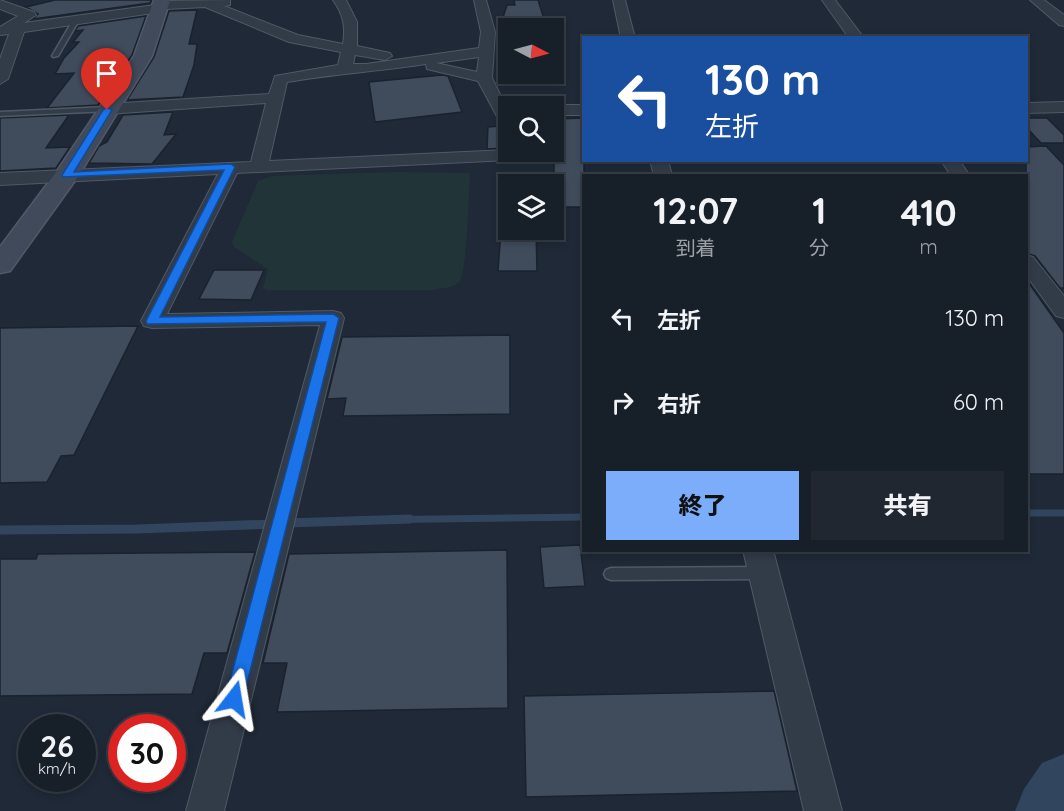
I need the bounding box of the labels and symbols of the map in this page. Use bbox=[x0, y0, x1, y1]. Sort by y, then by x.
north arrow bbox=[498, 18, 564, 84]
pin bbox=[81, 48, 132, 110]
position arrow bbox=[202, 667, 266, 731]
speed limit sign: 30 bbox=[108, 714, 186, 792]

